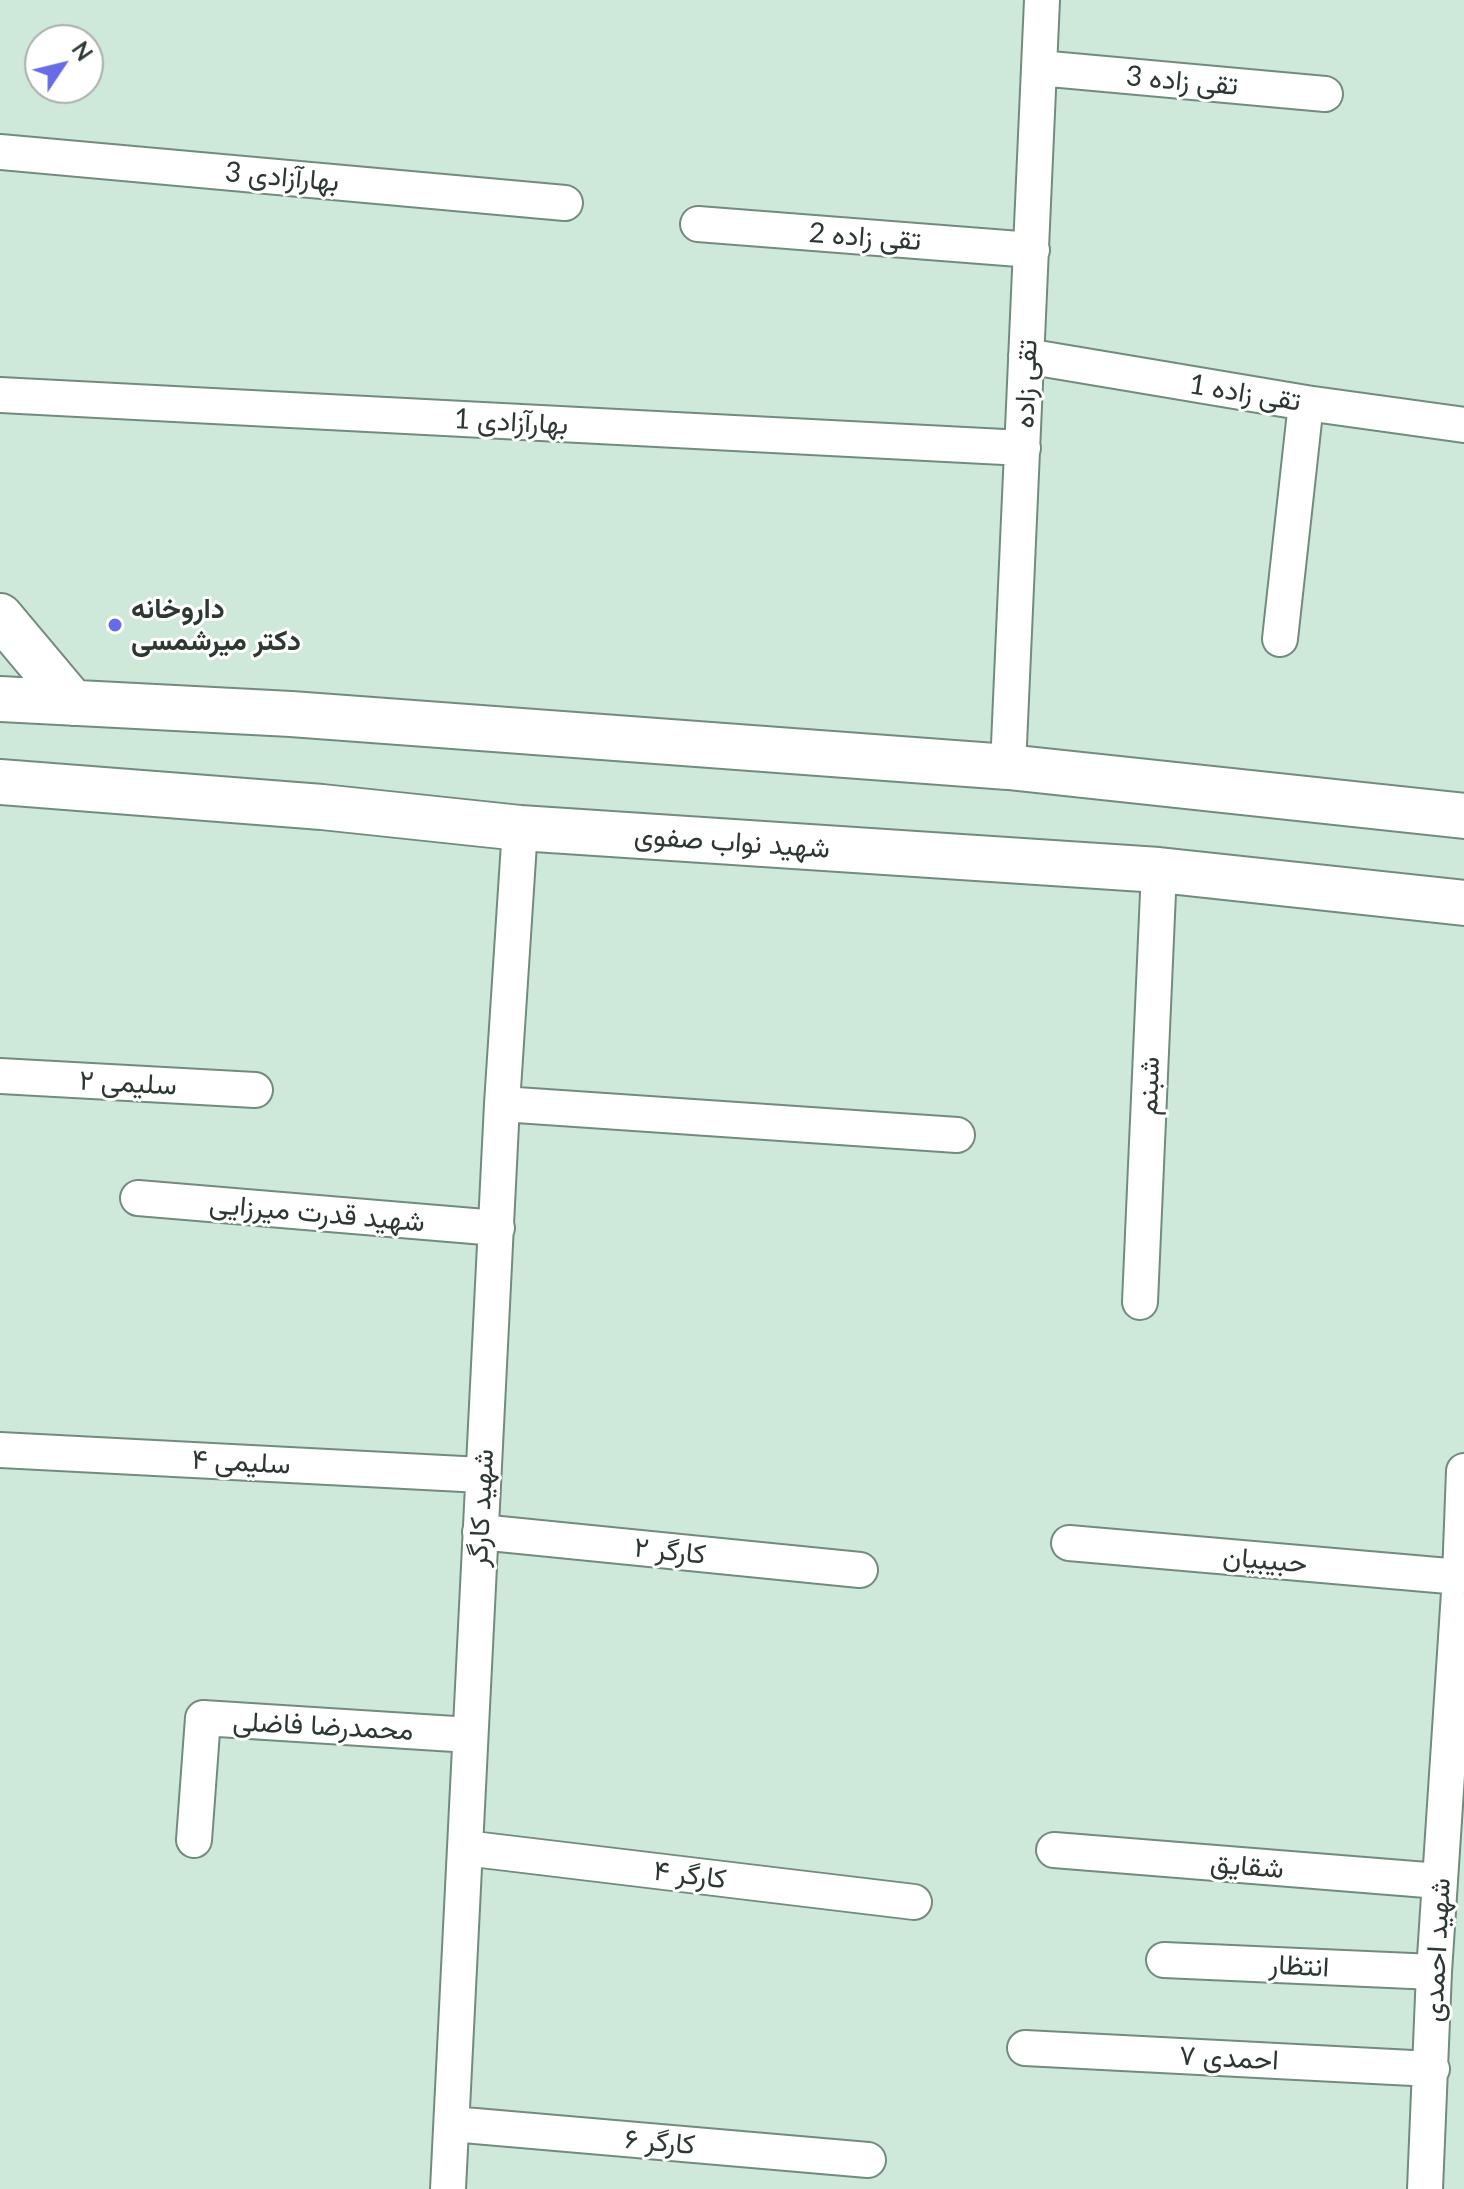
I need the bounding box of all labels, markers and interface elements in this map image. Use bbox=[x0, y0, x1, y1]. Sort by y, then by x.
north arrow bbox=[24, 24, 104, 104]
text: N bbox=[67, 36, 98, 66]
street label: تقی زاده 3 bbox=[1124, 59, 1240, 103]
street label: بهارآزادی 3 bbox=[224, 155, 340, 199]
street label: تقی زاده 2 bbox=[808, 216, 922, 258]
street label: تقی زاده bbox=[1008, 339, 1044, 429]
street label: تقی زاده 1 bbox=[1187, 368, 1303, 418]
street label: بهارآزادی 1 bbox=[453, 402, 569, 442]
place label: داروخانه دکتر میرشمسی bbox=[131, 592, 301, 658]
marker: داروخانه دکتر میرشمسی bbox=[106, 616, 124, 634]
street label: شهید نواب صفوی bbox=[633, 818, 831, 866]
street label: شبنم bbox=[1131, 1056, 1167, 1116]
street label: سلیمی ۲ bbox=[78, 1064, 178, 1102]
street label: شهید قدرت میرزایی bbox=[208, 1187, 426, 1239]
street label: سلیمی ۴ bbox=[191, 1443, 291, 1481]
street label: شهید کارگر bbox=[461, 1448, 501, 1568]
street label: کارگر ۲ bbox=[633, 1531, 707, 1571]
street label: حبیبیان bbox=[1221, 1540, 1309, 1580]
street label: محمدرضا فاضلی bbox=[232, 1704, 414, 1748]
street label: شقایق bbox=[1209, 1846, 1285, 1886]
street label: کارگر ۴ bbox=[652, 1854, 728, 1896]
street label: شهید احمدی bbox=[1416, 1877, 1458, 2023]
street label: انتظار bbox=[1268, 1948, 1330, 1984]
street label: احمدی ۷ bbox=[1178, 2039, 1280, 2077]
street label: کارگر ۶ bbox=[623, 2122, 697, 2162]

